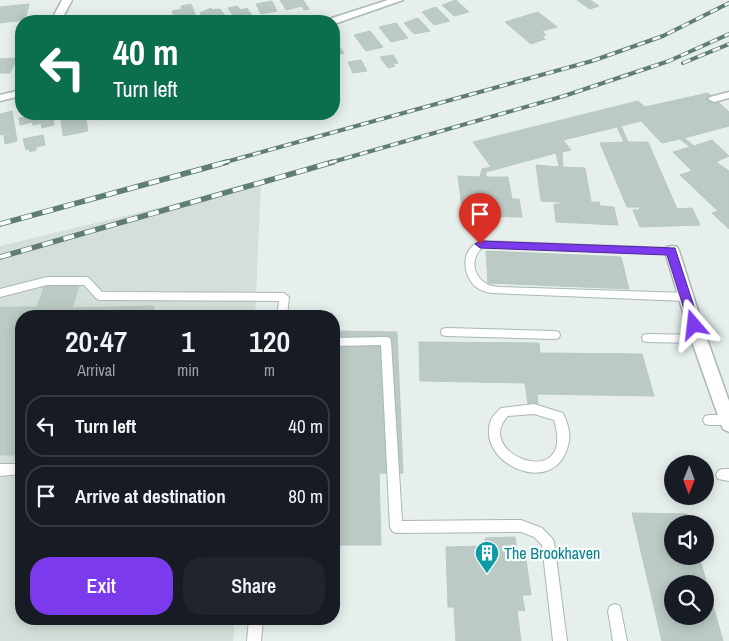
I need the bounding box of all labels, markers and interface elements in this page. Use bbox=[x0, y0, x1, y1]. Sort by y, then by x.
text: 40 m bbox=[113, 29, 178, 76]
icon: left bbox=[30, 35, 95, 100]
text: Turn left bbox=[113, 74, 178, 104]
pin bbox=[459, 193, 501, 244]
icon: arrive bbox=[466, 200, 494, 228]
position arrow bbox=[667, 298, 719, 350]
text: 20:47 bbox=[65, 321, 127, 361]
text: 1 bbox=[181, 321, 195, 361]
text: 120 bbox=[249, 321, 290, 361]
text: Arrival bbox=[77, 359, 115, 381]
text: min bbox=[177, 359, 199, 381]
text: m bbox=[264, 359, 275, 381]
icon: left bbox=[32, 412, 60, 440]
text: Turn left bbox=[75, 413, 136, 439]
text: 40 m bbox=[288, 413, 323, 439]
north arrow bbox=[664, 455, 714, 505]
map controls bbox=[664, 455, 714, 625]
icon: arrive bbox=[32, 482, 60, 510]
text: Arrive at destination bbox=[75, 483, 226, 509]
text: 80 m bbox=[288, 483, 323, 509]
button: sound bbox=[664, 515, 714, 565]
building icon: The Brookhaven bbox=[474, 540, 500, 574]
place label: The Brookhaven bbox=[504, 542, 600, 564]
button: Exit bbox=[30, 557, 173, 615]
button: Share bbox=[183, 557, 325, 615]
button: search bbox=[664, 575, 714, 625]

